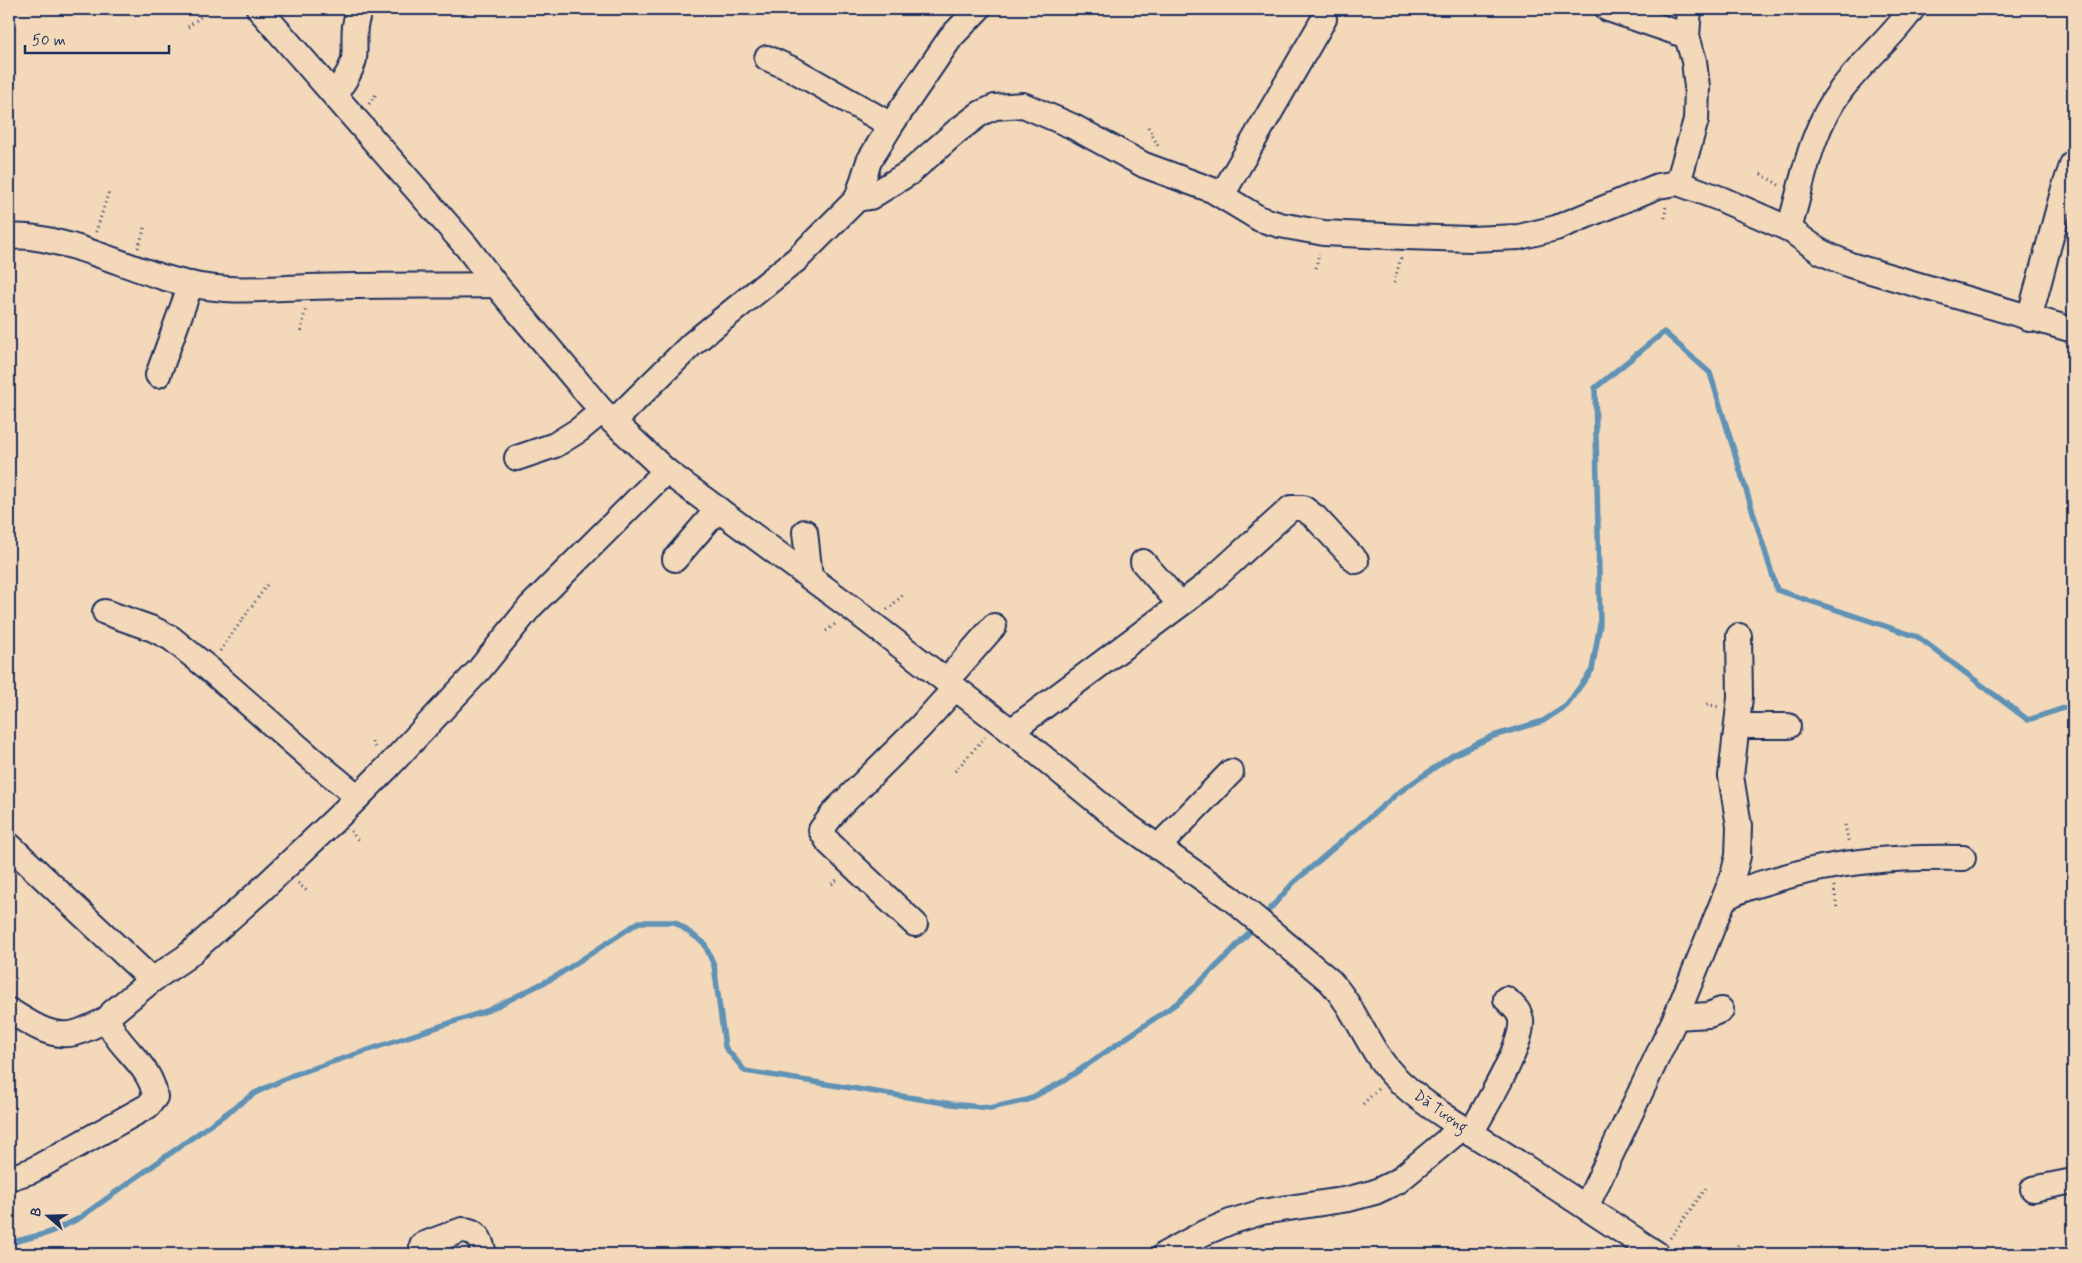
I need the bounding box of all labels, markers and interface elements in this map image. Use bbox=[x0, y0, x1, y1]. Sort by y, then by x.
scale bar bbox=[25, 22, 169, 54]
text: 50 m bbox=[32, 31, 66, 51]
street label: Dã Tượng bbox=[1409, 1086, 1471, 1138]
north arrow bbox=[22, 1190, 72, 1240]
text: B bbox=[27, 1205, 47, 1219]

